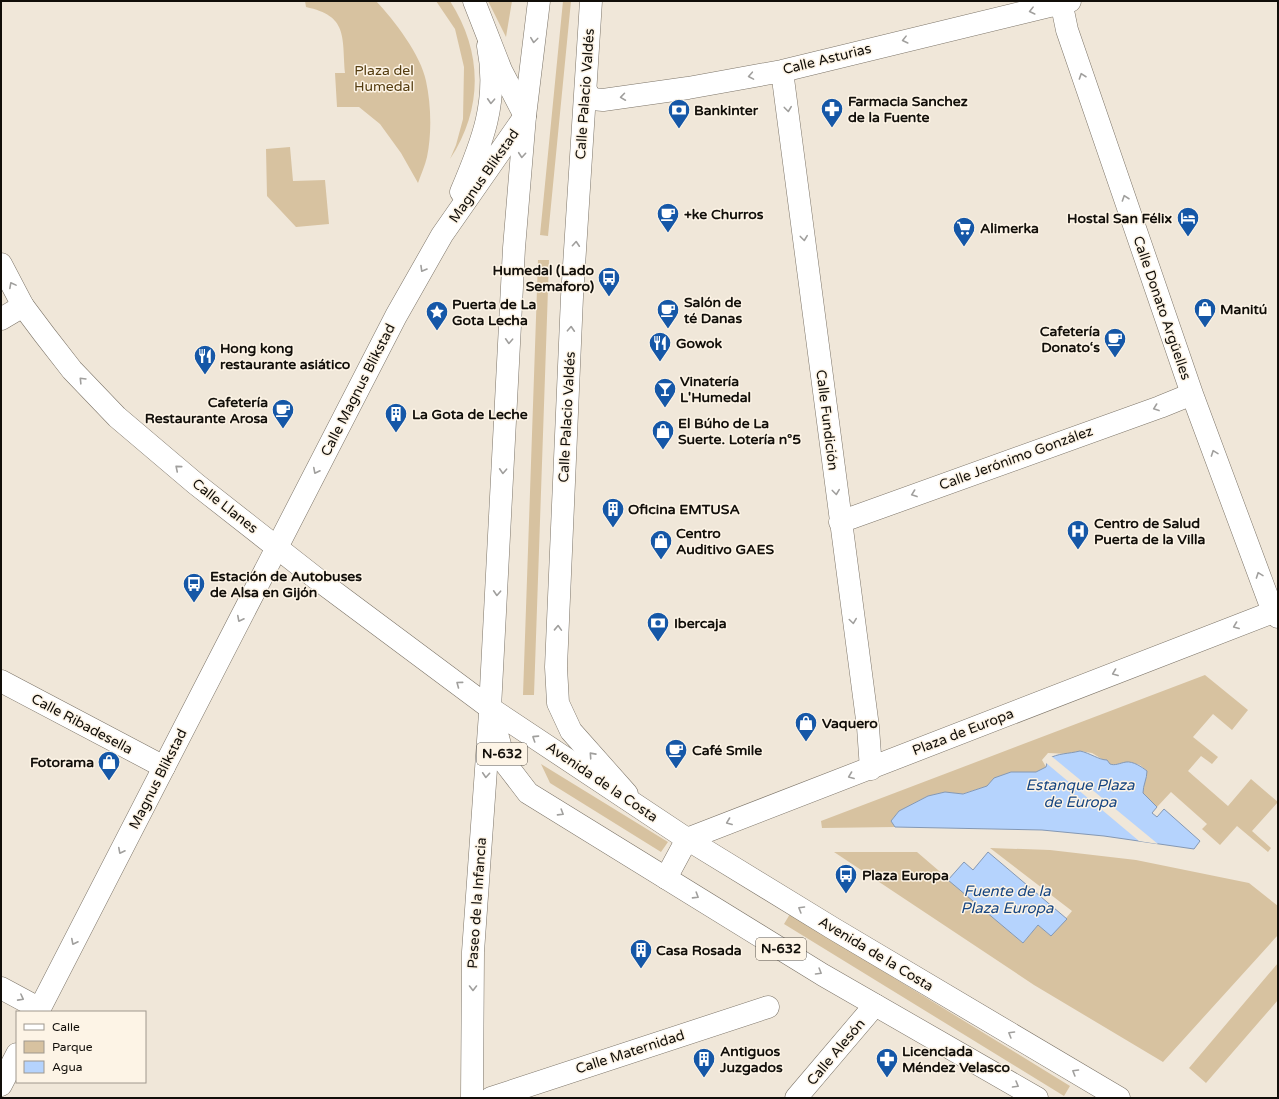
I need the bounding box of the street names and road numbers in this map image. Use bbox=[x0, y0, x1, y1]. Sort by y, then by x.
street label: Calle Palacio Valdés bbox=[572, 28, 598, 160]
street label: Calle Asturias bbox=[781, 40, 873, 78]
street label: Magnus Blikstad bbox=[445, 126, 523, 226]
street label: Calle Donato Argüelles bbox=[1129, 234, 1195, 382]
street label: Calle Magnus Blikstad bbox=[317, 321, 399, 459]
street label: Calle Palacio Valdés bbox=[555, 351, 579, 483]
street label: Calle Fundición bbox=[812, 369, 842, 471]
street label: Calle Jerónimo González bbox=[937, 422, 1095, 494]
street label: Calle Llanes bbox=[189, 475, 261, 537]
street label: Calle Ribadesella bbox=[28, 690, 136, 758]
street label: Plaza de Europa bbox=[910, 705, 1016, 759]
street label: Magnus Blikstad bbox=[125, 726, 191, 832]
street label: Avenida de la Costa bbox=[543, 738, 661, 826]
road number: N-632 bbox=[477, 743, 527, 765]
street label: Paseo de la Infancia bbox=[464, 837, 490, 969]
street label: Avenida de la Costa bbox=[816, 913, 936, 995]
road number: N-632 bbox=[756, 938, 806, 960]
street label: Calle Alesón bbox=[803, 1015, 869, 1089]
street label: Calle Maternidad bbox=[573, 1026, 687, 1078]

